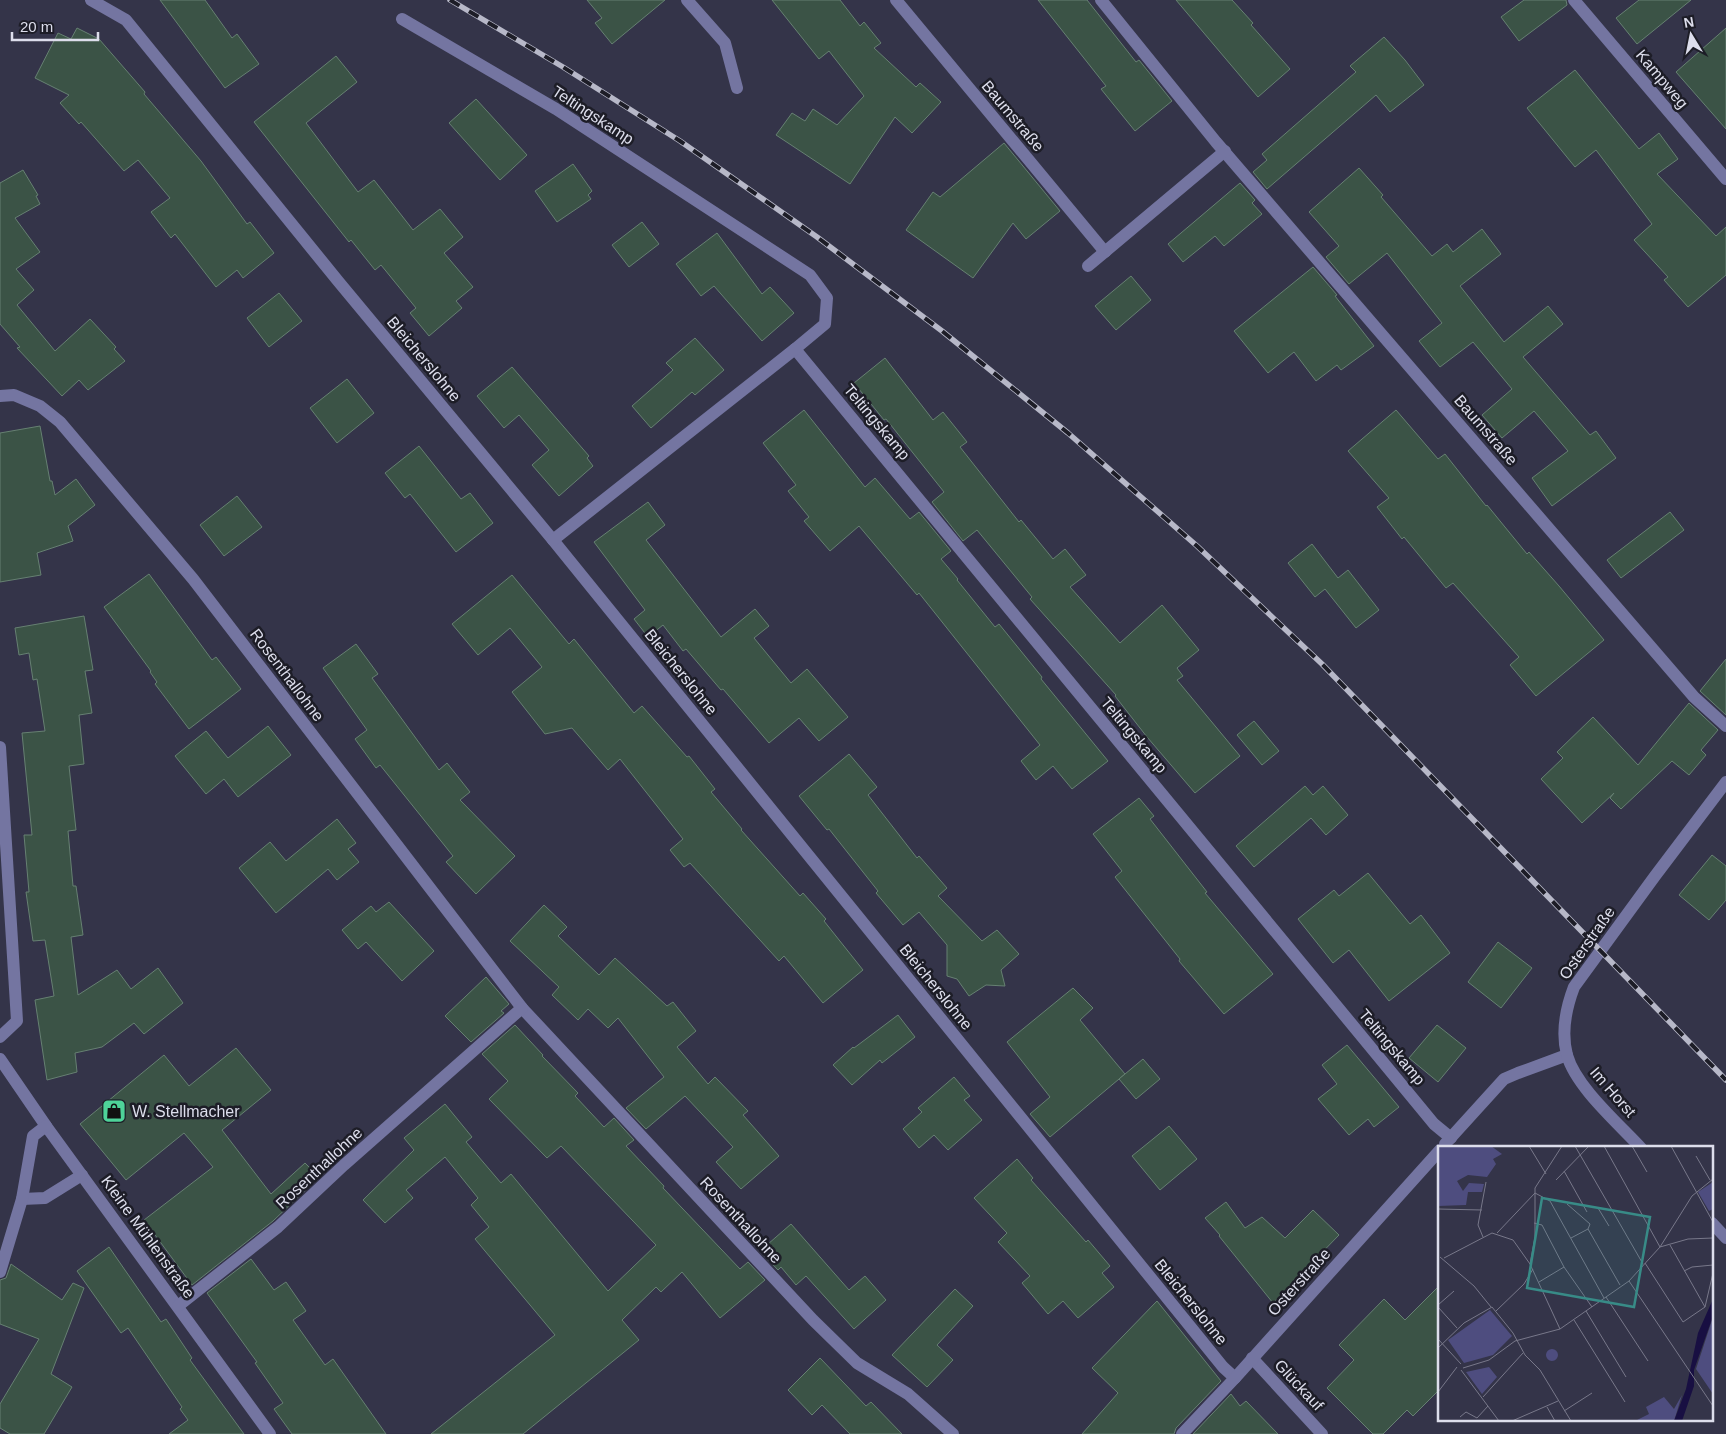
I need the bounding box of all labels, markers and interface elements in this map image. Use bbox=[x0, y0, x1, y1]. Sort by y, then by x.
scale bar bbox=[12, 10, 99, 42]
north arrow bbox=[1666, 10, 1716, 60]
text: N bbox=[1682, 13, 1695, 31]
text: 20 m bbox=[20, 18, 53, 35]
street label: Kampweg bbox=[1633, 46, 1691, 112]
street label: Baumstraße bbox=[978, 77, 1048, 155]
street label: Teltingskamp bbox=[549, 82, 637, 148]
street label: Bleicherslohne bbox=[384, 313, 464, 405]
street label: Teltingskamp bbox=[840, 381, 914, 463]
street label: Baumstraße bbox=[1451, 392, 1521, 469]
street label: Rosenthallohne bbox=[247, 625, 327, 725]
street label: Bleicherslohne bbox=[641, 626, 721, 718]
street label: Teltingskamp bbox=[1097, 694, 1171, 776]
street label: Osterstraße bbox=[1556, 903, 1618, 982]
street label: Bleicherslohne bbox=[896, 941, 976, 1033]
street label: Teltingskamp bbox=[1355, 1006, 1429, 1088]
street label: Im Horst bbox=[1587, 1064, 1640, 1121]
shop icon: W. Stellmacher bbox=[101, 1098, 127, 1124]
place label: W. Stellmacher bbox=[132, 1103, 240, 1120]
street label: Rosenthallohne bbox=[273, 1124, 366, 1212]
inset map bbox=[1438, 1146, 1714, 1422]
street label: Kleine Mühlenstraße bbox=[98, 1173, 198, 1301]
street label: Rosenthallohne bbox=[697, 1174, 785, 1267]
street label: Osterstraße bbox=[1264, 1245, 1334, 1319]
street label: Bleicherslohne bbox=[1151, 1256, 1231, 1348]
street label: Glückauf bbox=[1271, 1356, 1327, 1414]

